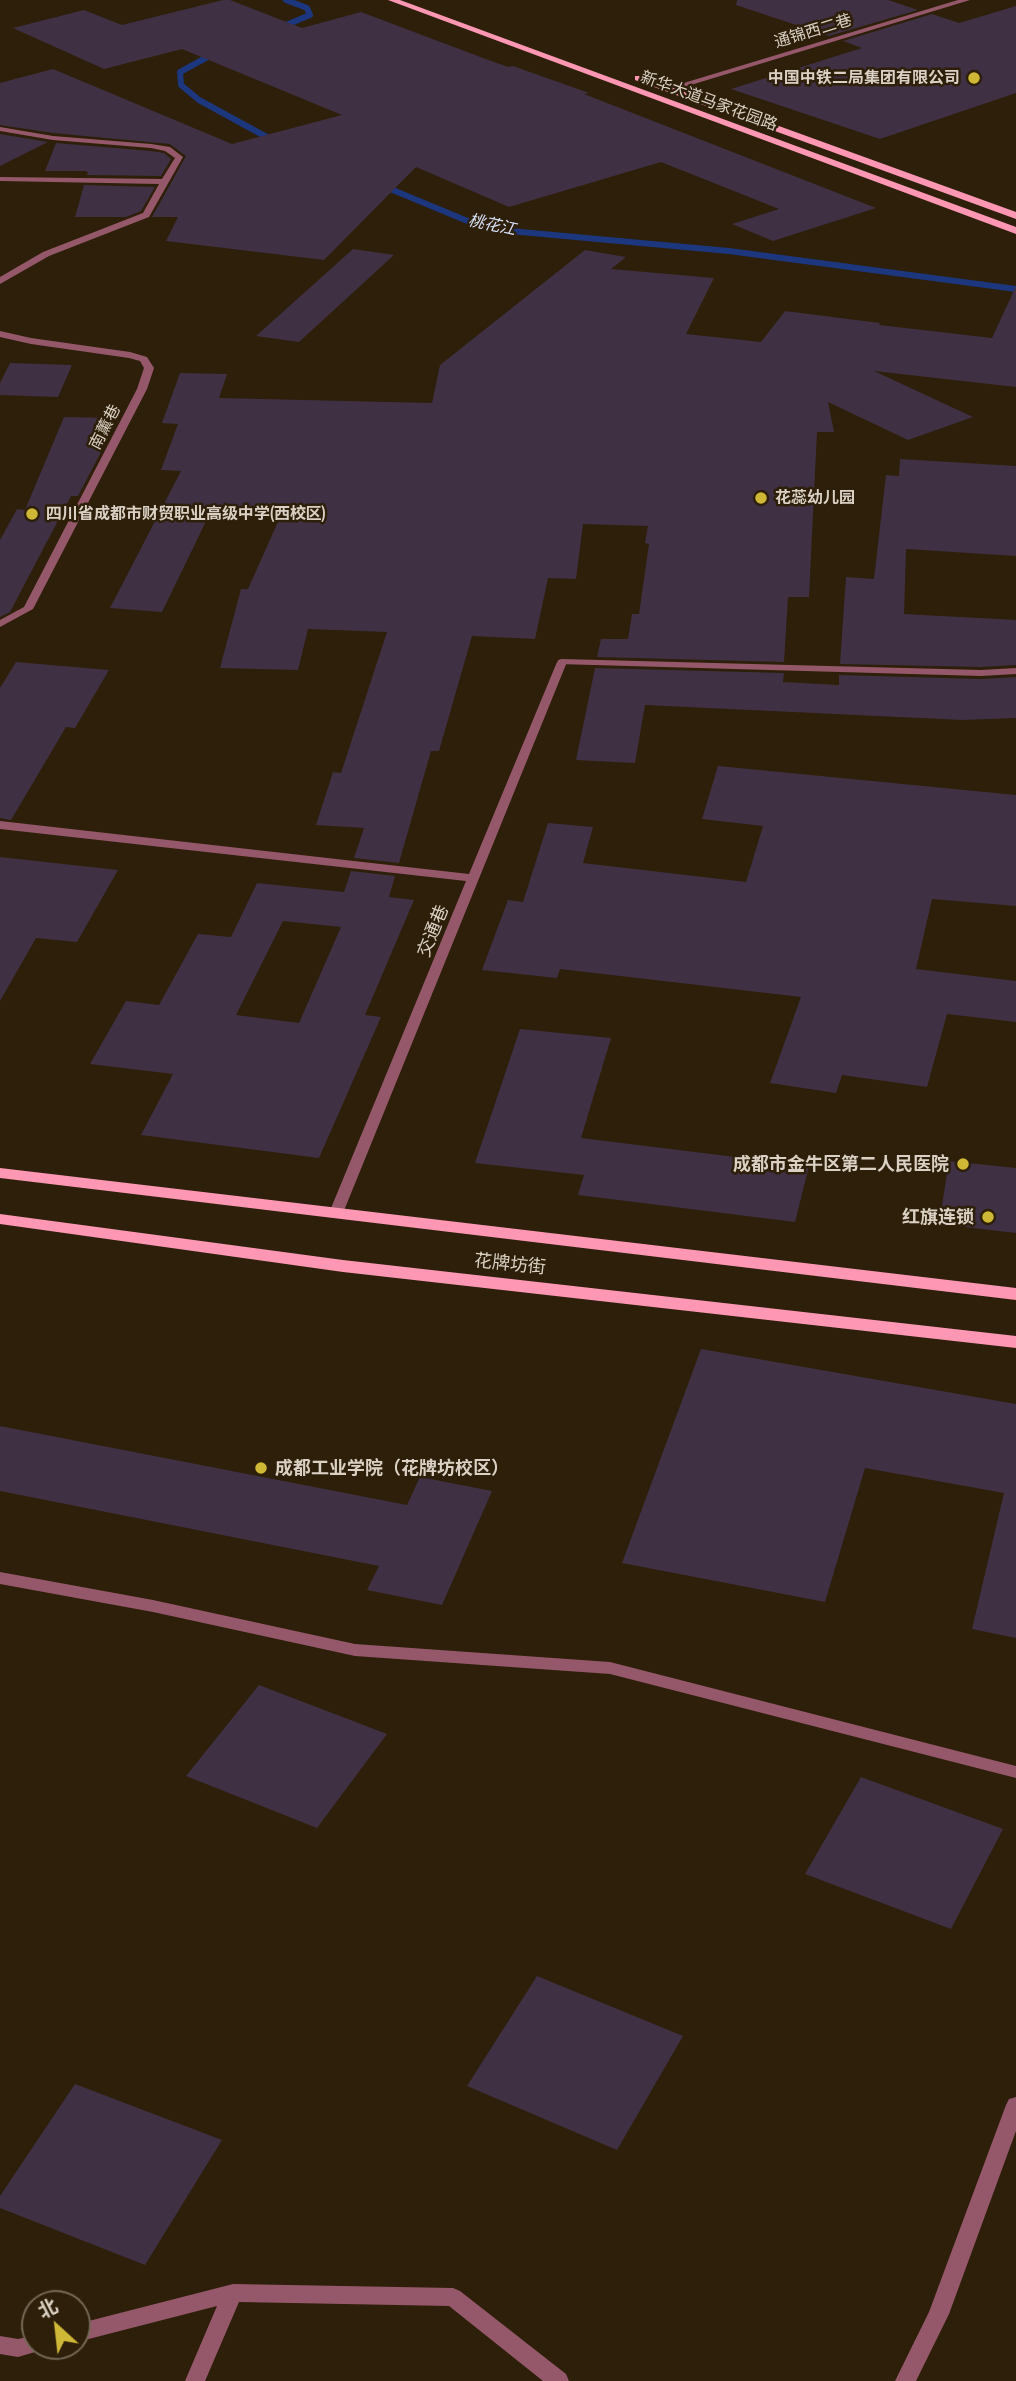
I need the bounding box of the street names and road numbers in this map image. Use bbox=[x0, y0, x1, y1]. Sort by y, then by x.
street label: 通锦西二巷 bbox=[772, 10, 854, 52]
street label: 新华大道马家花园路 bbox=[638, 67, 780, 135]
street label: 南薰巷 bbox=[86, 401, 124, 453]
street label: 交通巷 bbox=[413, 902, 453, 960]
street label: 花牌坊街 bbox=[473, 1249, 547, 1279]

